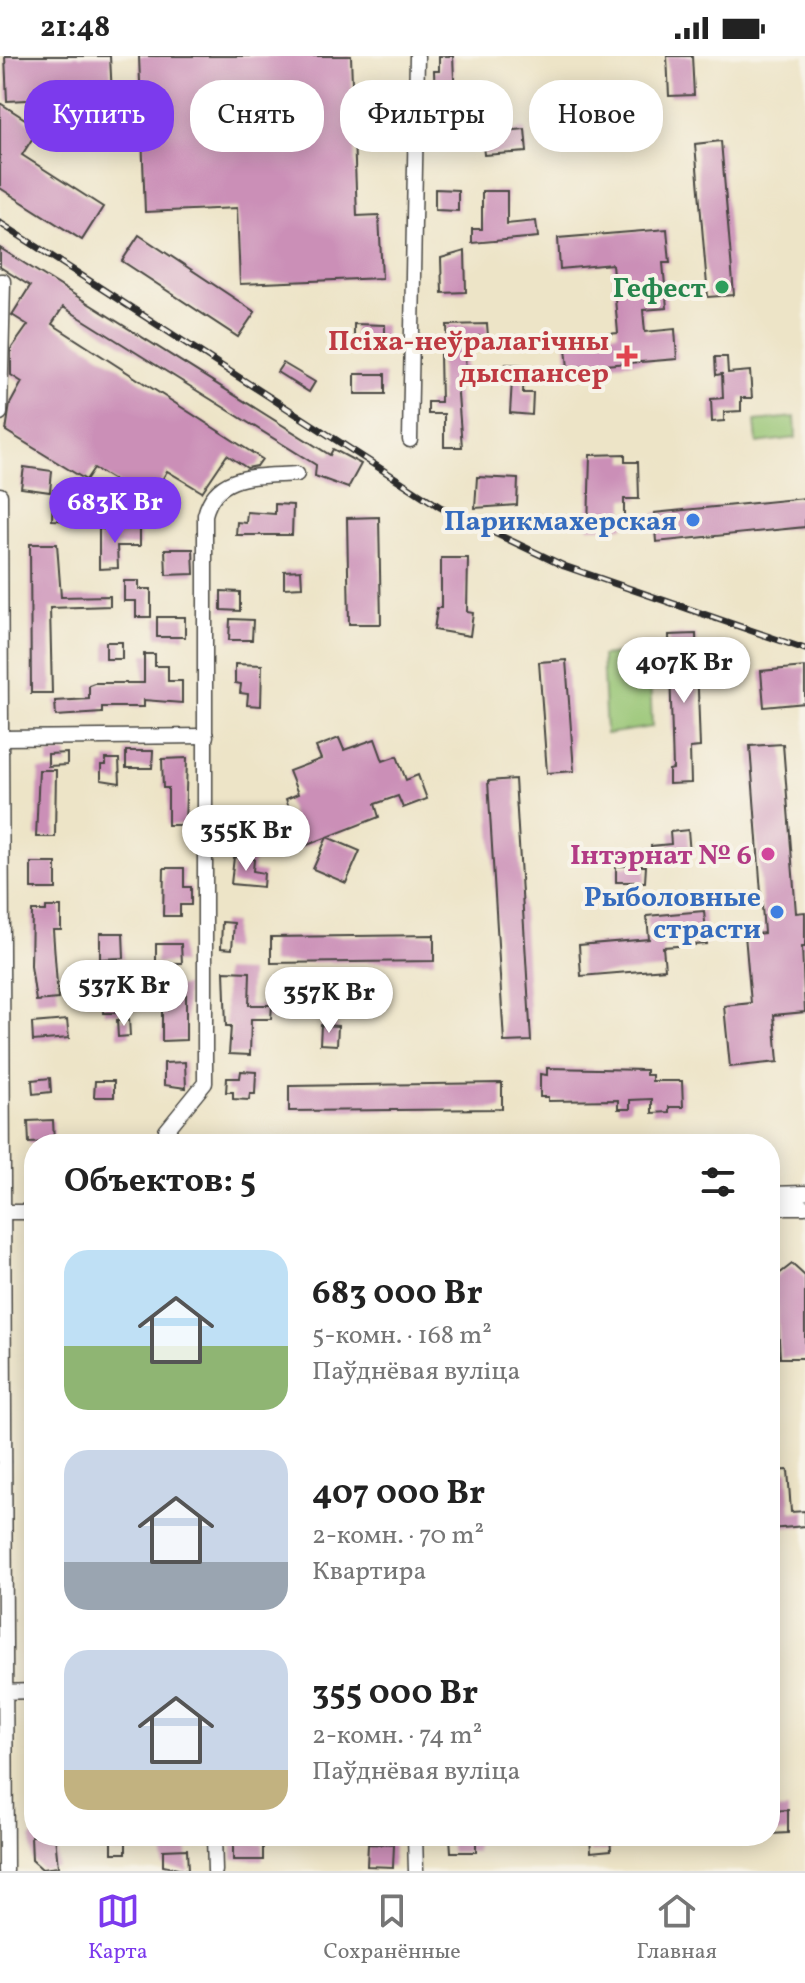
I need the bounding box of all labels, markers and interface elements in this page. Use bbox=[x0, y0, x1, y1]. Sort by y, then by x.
text: 21:48 bbox=[40, 7, 110, 49]
chip: Купить bbox=[24, 80, 174, 152]
chip: Снять bbox=[190, 80, 324, 152]
chip: Фильтры bbox=[340, 80, 513, 152]
chip: Новое bbox=[529, 80, 663, 152]
place label: Гефест bbox=[613, 270, 707, 309]
marker: Гефест bbox=[713, 278, 731, 296]
place label: Псіха-неўралагічны дыспансер bbox=[328, 323, 609, 394]
marker: Псіха-неўралагічны дыспансер bbox=[616, 345, 638, 367]
pin: 683K Br bbox=[41, 477, 189, 545]
text: 683K Br bbox=[67, 485, 163, 521]
place label: Парикмахерская bbox=[444, 503, 677, 542]
marker: Парикмахерская bbox=[684, 511, 702, 529]
pin: 407K Br bbox=[610, 637, 758, 705]
text: 407K Br bbox=[635, 645, 733, 681]
pin: 355K Br bbox=[172, 805, 320, 873]
text: 355K Br bbox=[200, 813, 292, 849]
place label: Інтэрнат № 6 bbox=[570, 837, 752, 876]
marker: Інтэрнат № 6 bbox=[759, 845, 777, 863]
place label: Рыболовные страсти bbox=[584, 879, 761, 950]
marker: Рыболовные страсти bbox=[768, 903, 786, 921]
pin: 537K Br bbox=[50, 960, 198, 1028]
pin: 357K Br bbox=[255, 967, 403, 1035]
text: 537K Br bbox=[78, 968, 170, 1004]
text: 357K Br bbox=[283, 975, 375, 1011]
text: Объектов: 5 bbox=[64, 1159, 256, 1206]
icon: filters bbox=[696, 1160, 740, 1204]
text: 683 000 Br bbox=[312, 1271, 483, 1318]
icon: home bbox=[128, 1282, 224, 1378]
text: 5-комн. · 168 m² bbox=[312, 1318, 492, 1354]
text: Паўднёвая вуліца bbox=[312, 1354, 521, 1390]
text: 407 000 Br bbox=[312, 1471, 485, 1518]
icon: home bbox=[128, 1482, 224, 1578]
text: 2-комн. · 70 m² bbox=[312, 1518, 484, 1554]
text: Квартира bbox=[312, 1554, 426, 1590]
text: 355 000 Br bbox=[312, 1671, 478, 1718]
icon: home bbox=[128, 1682, 224, 1778]
text: 2-комн. · 74 m² bbox=[312, 1718, 482, 1754]
text: Паўднёвая вуліца bbox=[312, 1754, 521, 1790]
tab: Карта bbox=[88, 1889, 148, 1968]
tab: Сохранённые bbox=[323, 1889, 461, 1968]
tab: Главная bbox=[637, 1889, 717, 1968]

